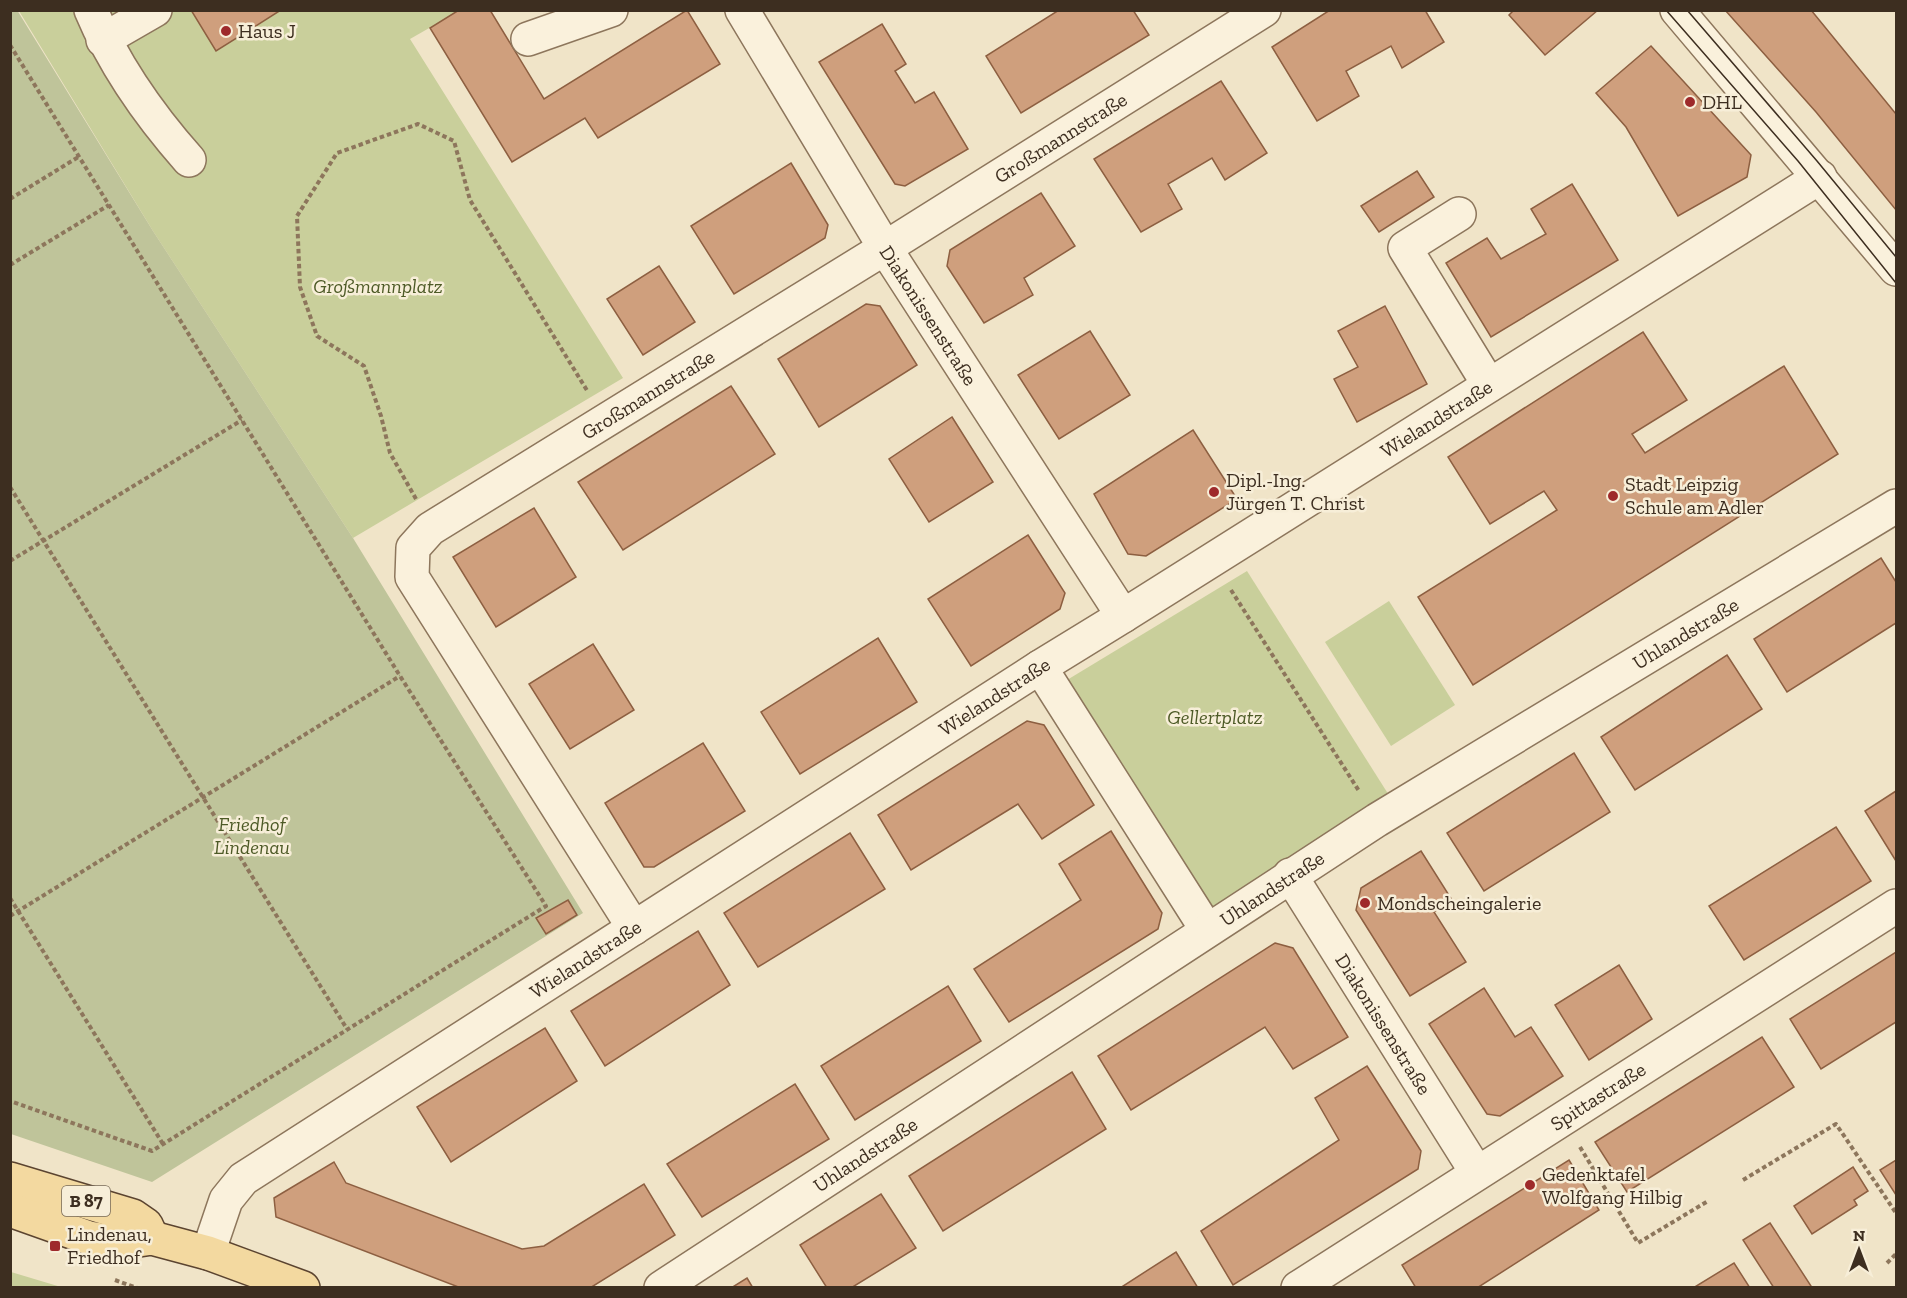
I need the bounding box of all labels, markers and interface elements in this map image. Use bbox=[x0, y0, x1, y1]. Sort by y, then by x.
place label: Haus J bbox=[238, 19, 296, 43]
marker: Haus J bbox=[219, 24, 233, 38]
street label: Großmannstraße bbox=[990, 87, 1131, 188]
place label: DHL bbox=[1702, 90, 1742, 114]
marker: DHL bbox=[1683, 95, 1697, 109]
street label: Diakonissenstraße bbox=[875, 241, 983, 390]
park label: Großmannplatz bbox=[313, 274, 443, 298]
street label: Großmannstraße bbox=[577, 344, 719, 445]
street label: Wielandstraße bbox=[1376, 375, 1497, 463]
place label: Dipl.-Ing. Jürgen T. Christ bbox=[1226, 468, 1365, 515]
place label: Stadt Leipzig Schule am Adler bbox=[1625, 472, 1764, 519]
marker: Dipl.-Ing. Jürgen T. Christ bbox=[1207, 485, 1221, 499]
marker: Stadt Leipzig Schule am Adler bbox=[1606, 489, 1620, 503]
street label: Uhlandstraße bbox=[1628, 592, 1743, 675]
street label: Wielandstraße bbox=[934, 652, 1054, 741]
park label: Gellertplatz bbox=[1167, 705, 1263, 729]
park label: Friedhof Lindenau bbox=[214, 812, 290, 859]
street label: Uhlandstraße bbox=[1215, 846, 1329, 931]
place label: Mondscheingalerie bbox=[1377, 891, 1541, 915]
marker: Mondscheingalerie bbox=[1358, 896, 1372, 910]
street label: Wielandstraße bbox=[525, 914, 646, 1004]
street label: Diakonissenstraße bbox=[1330, 949, 1437, 1099]
street label: Spittastraße bbox=[1546, 1057, 1650, 1136]
street label: Uhlandstraße bbox=[809, 1112, 922, 1197]
place label: Gedenktafel Wolfgang Hilbig bbox=[1542, 1162, 1682, 1209]
marker: Gedenktafel Wolfgang Hilbig bbox=[1523, 1178, 1537, 1192]
road number: B 87 bbox=[62, 1186, 110, 1216]
north arrow bbox=[1829, 1220, 1889, 1280]
place label: Lindenau, Friedhof bbox=[67, 1222, 152, 1269]
text: N bbox=[1853, 1226, 1865, 1245]
marker: Lindenau, Friedhof bbox=[48, 1239, 62, 1253]

